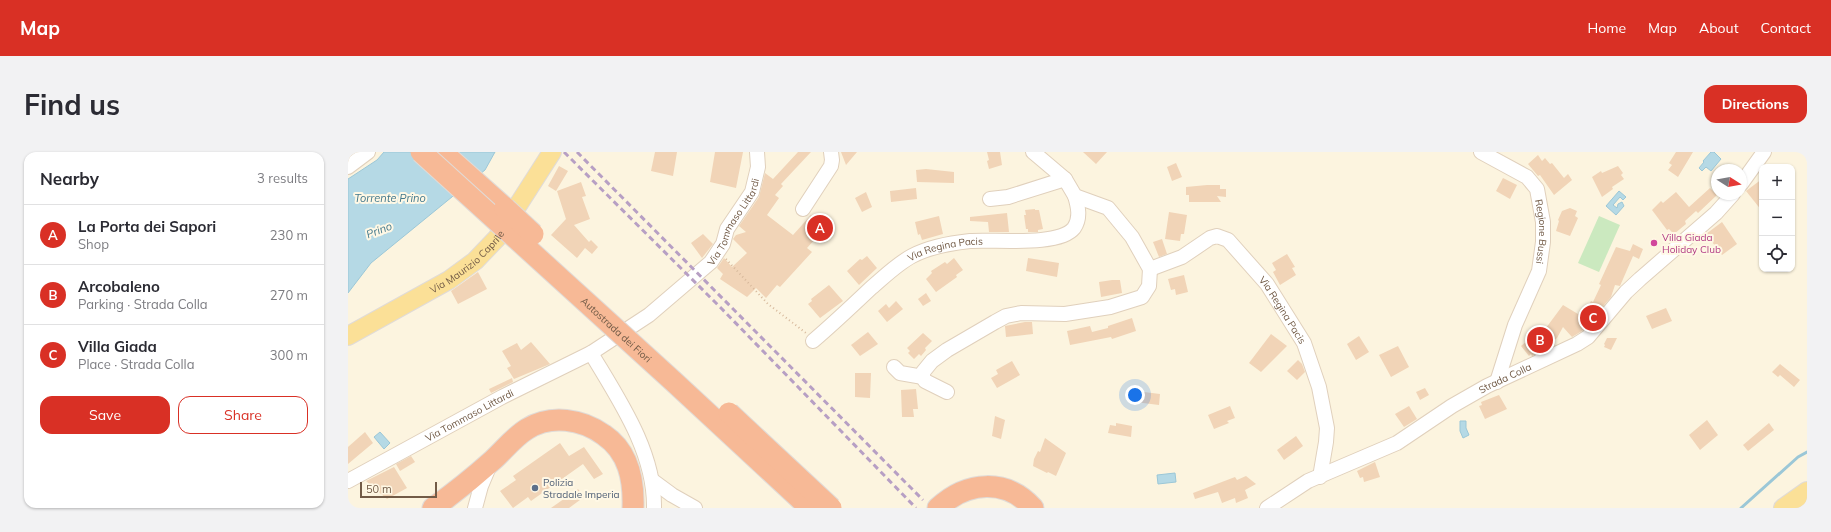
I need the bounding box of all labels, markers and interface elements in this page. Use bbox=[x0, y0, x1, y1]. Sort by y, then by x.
text: Map bbox=[20, 16, 60, 40]
text: Home bbox=[1587, 19, 1626, 37]
text: Map bbox=[1648, 19, 1677, 37]
text: About bbox=[1699, 19, 1739, 37]
text: Contact bbox=[1761, 19, 1811, 37]
button: Directions bbox=[1704, 85, 1807, 123]
text: Find us bbox=[24, 87, 120, 122]
north arrow bbox=[1711, 164, 1747, 200]
map controls bbox=[1759, 164, 1795, 272]
button: + bbox=[1759, 164, 1795, 200]
text: Nearby bbox=[40, 168, 99, 189]
text: 3 results bbox=[257, 170, 308, 186]
street label: Via Tommaso Littardi bbox=[704, 177, 762, 268]
water label: Torrente Prino bbox=[354, 191, 426, 205]
street label: Regione Bussi bbox=[1532, 198, 1550, 265]
button: − bbox=[1759, 200, 1795, 236]
pin: A bbox=[807, 213, 833, 243]
text: La Porta dei Sapori bbox=[78, 217, 216, 236]
water label: Prino bbox=[364, 219, 394, 241]
text: A bbox=[48, 227, 58, 243]
text: 230 m bbox=[270, 227, 308, 243]
street label: Via Maurizio Caprile bbox=[428, 228, 507, 296]
place label: Villa Giada Holiday Club bbox=[1662, 231, 1721, 256]
street label: Via Regina Pacis bbox=[905, 234, 983, 264]
text: Shop bbox=[78, 236, 109, 252]
button: locate bbox=[1759, 236, 1795, 272]
marker: Villa Giada Holiday Club bbox=[1649, 238, 1659, 248]
street label: Via Regina Pacis bbox=[1256, 273, 1309, 346]
text: Arcobaleno bbox=[78, 277, 160, 296]
text: B bbox=[49, 287, 57, 303]
text: 270 m bbox=[270, 287, 308, 303]
street label: Autostrada dei Fiori bbox=[578, 294, 654, 365]
text: Parking · Strada Colla bbox=[78, 296, 208, 312]
pin: C bbox=[1580, 303, 1606, 333]
pin: B bbox=[1527, 325, 1553, 355]
text: Villa Giada bbox=[78, 337, 157, 356]
text: C bbox=[49, 347, 57, 363]
text: 300 m bbox=[270, 347, 308, 363]
text: Place · Strada Colla bbox=[78, 356, 194, 372]
street label: Strada Colla bbox=[1476, 360, 1533, 396]
your location bbox=[1125, 385, 1145, 405]
street label: Via Tommaso Littardi bbox=[423, 386, 516, 444]
button: Save bbox=[40, 396, 170, 434]
button: Share bbox=[178, 396, 308, 434]
place label: Polizia Stradale Imperia bbox=[543, 476, 620, 501]
scale bar bbox=[360, 480, 437, 499]
text: 50 m bbox=[366, 482, 392, 496]
marker: Polizia Stradale Imperia bbox=[530, 483, 540, 493]

